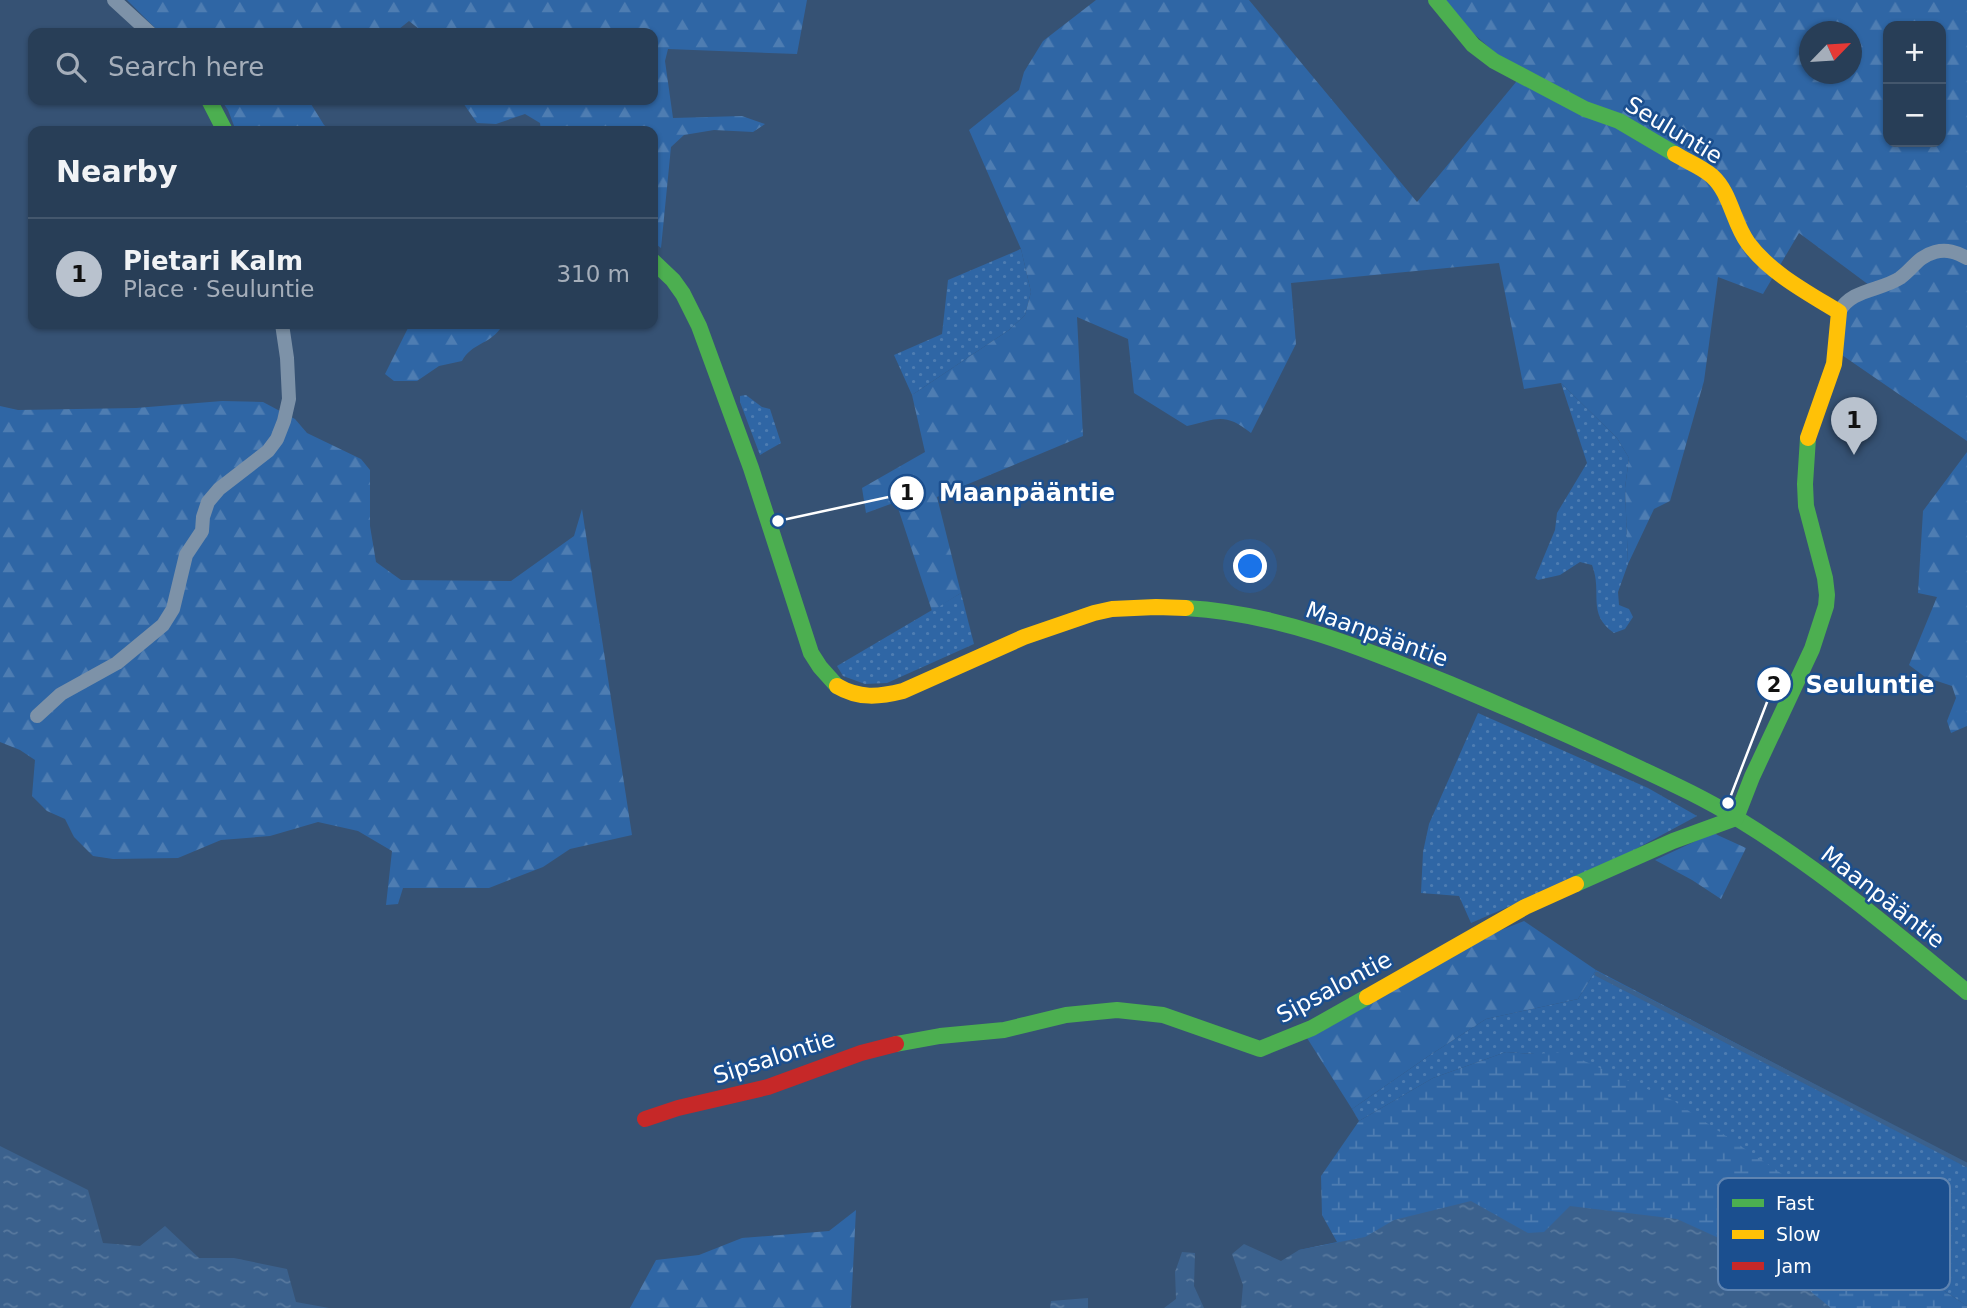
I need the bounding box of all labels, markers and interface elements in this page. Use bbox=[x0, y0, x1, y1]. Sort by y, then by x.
north arrow bbox=[1799, 21, 1862, 84]
map controls bbox=[1883, 21, 1946, 147]
button: + bbox=[1883, 21, 1946, 84]
search box bbox=[28, 28, 658, 105]
icon: search bbox=[52, 48, 90, 86]
text: Search here bbox=[108, 52, 264, 82]
button: − bbox=[1883, 84, 1946, 147]
street label: Seuluntie bbox=[1621, 91, 1727, 169]
text: Nearby bbox=[56, 154, 178, 189]
text: Pietari Kalm bbox=[123, 246, 303, 276]
text: 1 bbox=[71, 261, 87, 287]
text: 310 m bbox=[556, 261, 630, 287]
text: Place · Seuluntie bbox=[123, 276, 315, 302]
pin: 1 bbox=[1831, 397, 1877, 455]
callout: Maanpääntie bbox=[890, 470, 1129, 515]
text: Maanpääntie bbox=[939, 479, 1115, 507]
text: 1 bbox=[900, 481, 914, 505]
your location bbox=[1233, 549, 1267, 583]
street label: Maanpääntie bbox=[1302, 596, 1452, 672]
callout: Seuluntie bbox=[1756, 662, 1948, 707]
text: Seuluntie bbox=[1805, 671, 1935, 699]
text: 2 bbox=[1767, 673, 1781, 697]
street label: Maanpääntie bbox=[1816, 841, 1950, 953]
street label: Sipsalontie bbox=[1272, 946, 1396, 1028]
street label: Sipsalontie bbox=[710, 1025, 838, 1089]
legend bbox=[1718, 1178, 1950, 1290]
text: Fast bbox=[1776, 1192, 1814, 1214]
text: Slow bbox=[1776, 1223, 1821, 1245]
text: Jam bbox=[1775, 1255, 1812, 1277]

